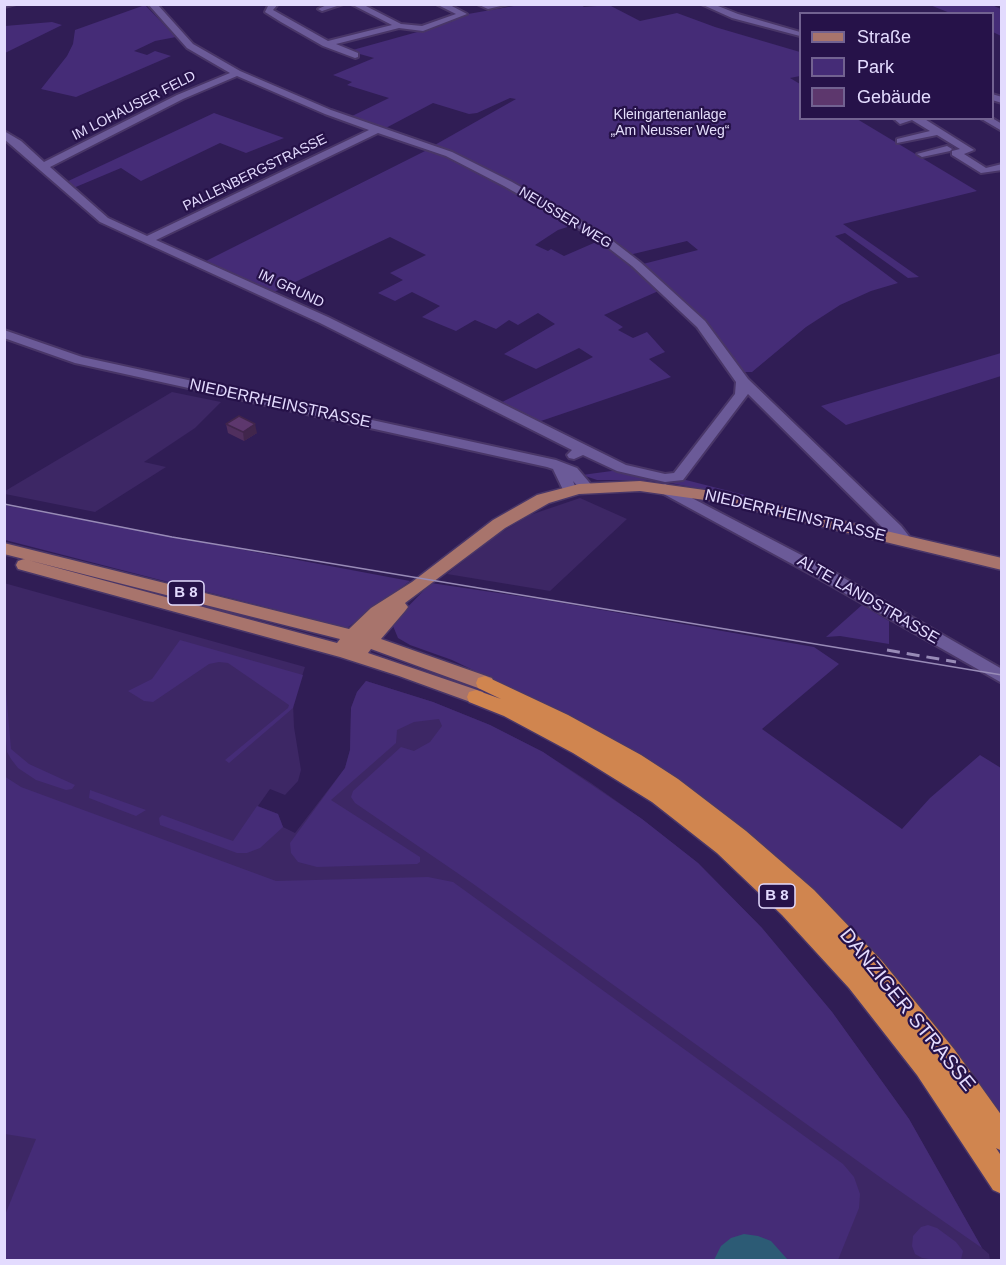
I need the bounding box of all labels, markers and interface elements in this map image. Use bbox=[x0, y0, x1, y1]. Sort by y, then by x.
legend bbox=[799, 12, 994, 120]
text: Straße bbox=[857, 27, 911, 47]
text: Park bbox=[857, 57, 894, 77]
street label: IM LOHAUSER FELD bbox=[70, 68, 198, 144]
text: Gebäude bbox=[857, 87, 931, 107]
park label: Kleingartenanlage „Am Neusser Weg“ bbox=[611, 107, 729, 140]
street label: PALLENBERGSTRASSE bbox=[180, 131, 330, 215]
street label: NEUSSER WEG bbox=[516, 184, 614, 252]
street label: IM GRUND bbox=[255, 266, 327, 312]
street label: NIEDERRHEINSTRASSE bbox=[188, 375, 372, 433]
street label: NIEDERRHEINSTRASSE bbox=[703, 486, 887, 546]
street label: ALTE LANDSTRASSE bbox=[794, 552, 942, 648]
road number: B 8 bbox=[168, 581, 204, 605]
road number: B 8 bbox=[759, 884, 795, 908]
street label: DANZIGER STRASSE bbox=[834, 924, 980, 1096]

